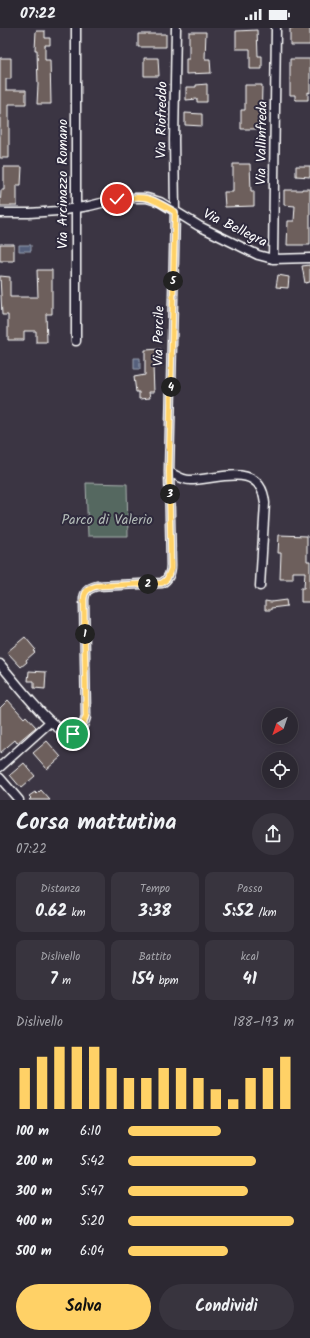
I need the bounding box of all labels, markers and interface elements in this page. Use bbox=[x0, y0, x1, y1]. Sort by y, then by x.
text: 07:22 bbox=[20, 2, 56, 26]
street label: Via Riofreddo bbox=[150, 81, 174, 159]
street label: Via Vallinfreda bbox=[250, 101, 274, 185]
street label: Via Arcinazzo Romano bbox=[52, 119, 74, 249]
pin bbox=[100, 182, 134, 216]
icon: check bbox=[106, 188, 128, 210]
street label: Via Bellegra bbox=[199, 203, 271, 253]
pin: 5 bbox=[163, 271, 183, 291]
text: 5 bbox=[170, 272, 176, 290]
street label: Via Percile bbox=[147, 305, 171, 367]
pin: 4 bbox=[161, 377, 181, 397]
text: 4 bbox=[168, 378, 174, 396]
pin: 3 bbox=[160, 484, 180, 504]
text: 3 bbox=[167, 485, 173, 503]
park label: Parco di Valerio bbox=[62, 509, 152, 531]
pin: 2 bbox=[138, 574, 158, 594]
text: 2 bbox=[145, 575, 151, 593]
pin: 1 bbox=[75, 624, 95, 644]
text: 1 bbox=[83, 625, 87, 643]
north arrow bbox=[262, 708, 298, 744]
map controls bbox=[262, 708, 298, 788]
pin bbox=[56, 717, 90, 751]
icon: arrive bbox=[62, 723, 84, 745]
button: locate bbox=[262, 752, 298, 788]
text: Corsa mattutina bbox=[16, 806, 176, 841]
button: share bbox=[252, 813, 294, 855]
text: 07:22 bbox=[16, 839, 47, 860]
text: Distanza bbox=[40, 880, 80, 898]
text: Tempo bbox=[140, 880, 170, 898]
text: Passo bbox=[237, 880, 262, 898]
text: 0.62 bbox=[35, 898, 67, 925]
text: 3:38 bbox=[139, 898, 171, 925]
text: 5:52 bbox=[223, 898, 254, 925]
text: km bbox=[67, 904, 85, 922]
text: /km bbox=[254, 904, 276, 922]
text: Dislivello bbox=[40, 948, 80, 966]
text: Battito bbox=[139, 948, 171, 966]
text: kcal bbox=[241, 948, 259, 966]
text: 7 bbox=[50, 966, 58, 993]
text: 154 bbox=[131, 966, 154, 993]
text: 41 bbox=[242, 966, 257, 993]
text: m bbox=[58, 972, 71, 990]
text: bpm bbox=[154, 972, 179, 990]
text: Dislivello bbox=[16, 1012, 63, 1033]
text: 188–193 m bbox=[233, 1012, 294, 1033]
text: 100 m bbox=[16, 1121, 49, 1142]
text: 6:10 bbox=[80, 1121, 101, 1142]
text: 200 m bbox=[16, 1151, 53, 1172]
text: 5:42 bbox=[80, 1151, 105, 1172]
text: 300 m bbox=[16, 1181, 52, 1202]
text: 5:47 bbox=[80, 1181, 103, 1202]
text: 400 m bbox=[16, 1211, 52, 1232]
text: 5:20 bbox=[80, 1211, 104, 1232]
text: 500 m bbox=[16, 1241, 52, 1262]
text: 6:04 bbox=[80, 1241, 104, 1262]
button: Salva bbox=[16, 1284, 151, 1330]
button: Condividi bbox=[159, 1284, 294, 1330]

